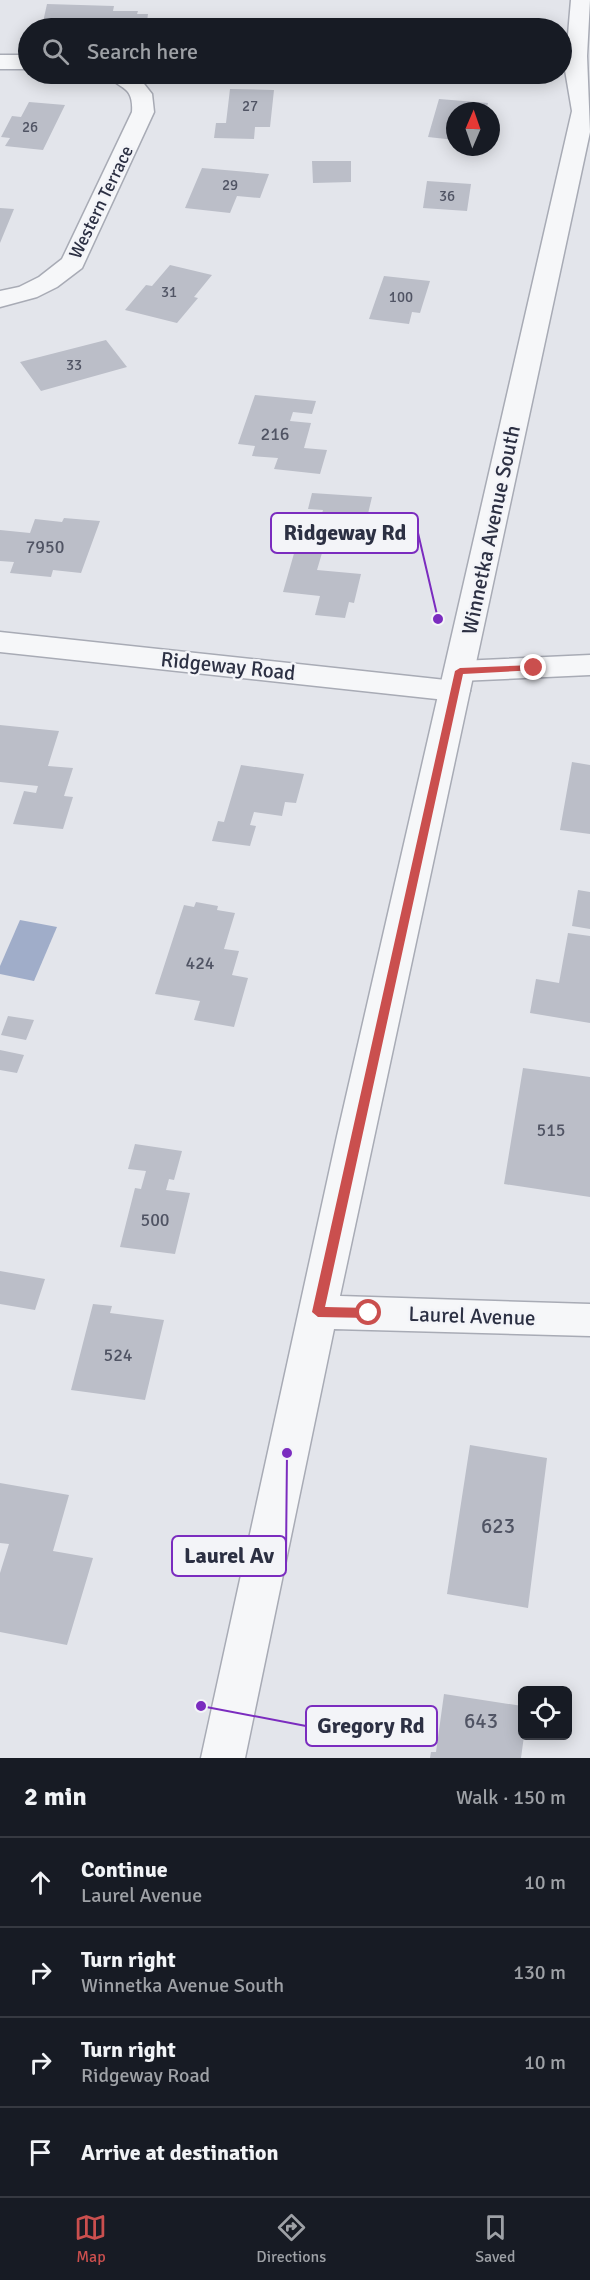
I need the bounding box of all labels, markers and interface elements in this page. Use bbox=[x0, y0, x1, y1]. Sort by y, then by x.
search box bbox=[18, 18, 572, 84]
icon: search bbox=[39, 35, 72, 68]
text: Search here bbox=[87, 38, 198, 65]
house number: 27 bbox=[242, 97, 258, 115]
north arrow bbox=[446, 102, 500, 156]
house number: 26 bbox=[22, 118, 38, 136]
street label: Western Terrace bbox=[64, 142, 138, 262]
house number: 29 bbox=[222, 176, 238, 194]
house number: 36 bbox=[439, 187, 455, 205]
house number: 31 bbox=[161, 283, 177, 301]
house number: 100 bbox=[389, 288, 413, 306]
house number: 33 bbox=[66, 356, 82, 374]
house number: 216 bbox=[260, 423, 290, 445]
street label: Winnetka Avenue South bbox=[456, 423, 526, 637]
callout: Ridgeway Rd bbox=[271, 513, 418, 553]
text: Ridgeway Rd bbox=[284, 519, 407, 546]
house number: 7950 bbox=[26, 536, 64, 558]
street label: Ridgeway Road bbox=[159, 646, 297, 686]
route end bbox=[520, 654, 546, 680]
house number: 424 bbox=[185, 952, 215, 974]
house number: 515 bbox=[536, 1119, 566, 1141]
house number: 500 bbox=[140, 1209, 170, 1231]
route start bbox=[355, 1299, 381, 1325]
street label: Laurel Avenue bbox=[408, 1301, 536, 1331]
house number: 524 bbox=[103, 1344, 133, 1366]
house number: 623 bbox=[481, 1513, 515, 1539]
callout: Laurel Av bbox=[172, 1536, 286, 1576]
text: Laurel Av bbox=[184, 1542, 275, 1569]
map controls bbox=[518, 1686, 572, 1740]
button: locate bbox=[518, 1686, 572, 1740]
callout: Gregory Rd bbox=[306, 1706, 437, 1746]
house number: 643 bbox=[464, 1708, 498, 1734]
text: Gregory Rd bbox=[317, 1712, 425, 1739]
text: 2 min bbox=[24, 1781, 87, 1813]
text: Walk · 150 m bbox=[456, 1785, 566, 1810]
text: Continue bbox=[81, 1856, 168, 1883]
icon: ahead bbox=[24, 1866, 57, 1899]
text: 10 m bbox=[524, 1870, 566, 1895]
text: Laurel Avenue bbox=[81, 1883, 202, 1908]
text: Turn right bbox=[81, 1946, 176, 1973]
icon: right bbox=[24, 1956, 57, 1989]
text: 130 m bbox=[513, 1960, 566, 1985]
text: Winnetka Avenue South bbox=[81, 1973, 284, 1998]
text: Turn right bbox=[81, 2036, 176, 2063]
icon: right bbox=[24, 2046, 57, 2079]
text: 10 m bbox=[524, 2050, 566, 2075]
text: Ridgeway Road bbox=[81, 2063, 210, 2088]
icon: arrive bbox=[24, 2136, 57, 2169]
text: Arrive at destination bbox=[81, 2139, 278, 2166]
tab: Map bbox=[74, 2211, 107, 2267]
tab: Directions bbox=[256, 2211, 326, 2267]
tab: Saved bbox=[475, 2211, 516, 2267]

